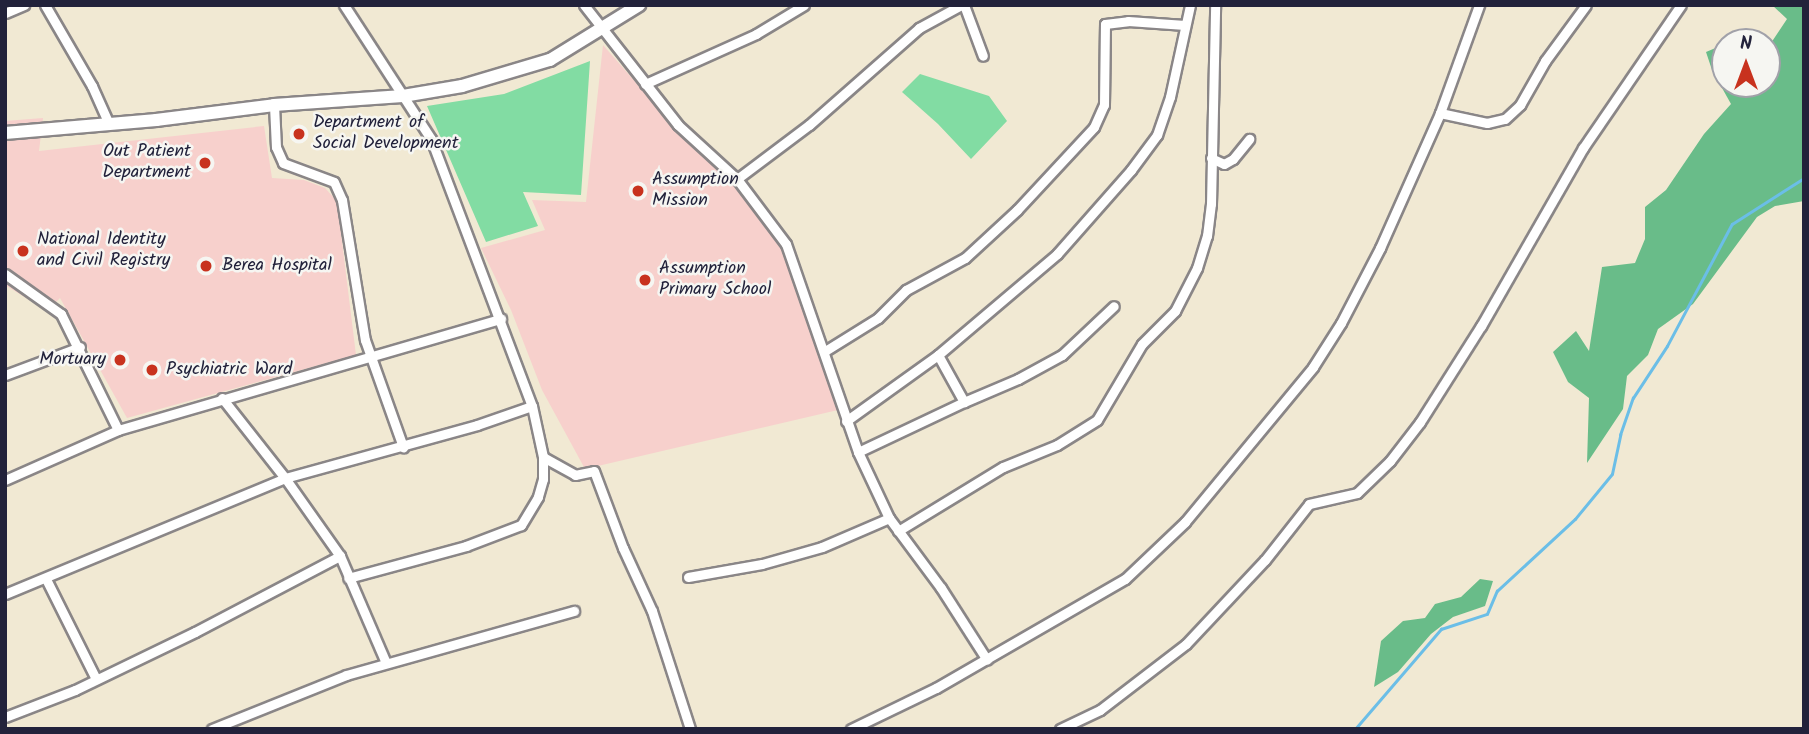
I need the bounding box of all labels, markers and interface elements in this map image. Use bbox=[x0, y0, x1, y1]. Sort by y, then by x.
north arrow bbox=[1711, 28, 1781, 98]
text: N bbox=[1740, 29, 1752, 59]
place label: Department of Social Development bbox=[313, 113, 459, 156]
marker: Department of Social Development bbox=[291, 126, 307, 142]
place label: Out Patient Department bbox=[102, 142, 191, 184]
marker: Out Patient Department bbox=[197, 155, 213, 171]
place label: Assumption Mission bbox=[652, 170, 739, 212]
marker: Assumption Mission bbox=[630, 183, 646, 199]
place label: National Identity and Civil Registry bbox=[37, 230, 170, 272]
marker: National Identity and Civil Registry bbox=[15, 243, 31, 259]
place label: Berea Hospital bbox=[222, 255, 332, 277]
marker: Berea Hospital bbox=[196, 256, 216, 276]
place label: Assumption Primary School bbox=[659, 259, 771, 302]
marker: Assumption Primary School bbox=[637, 272, 653, 288]
place label: Mortuary bbox=[39, 349, 106, 371]
marker: Mortuary bbox=[112, 352, 128, 368]
place label: Psychiatric Ward bbox=[166, 359, 292, 381]
marker: Psychiatric Ward bbox=[144, 362, 160, 378]

